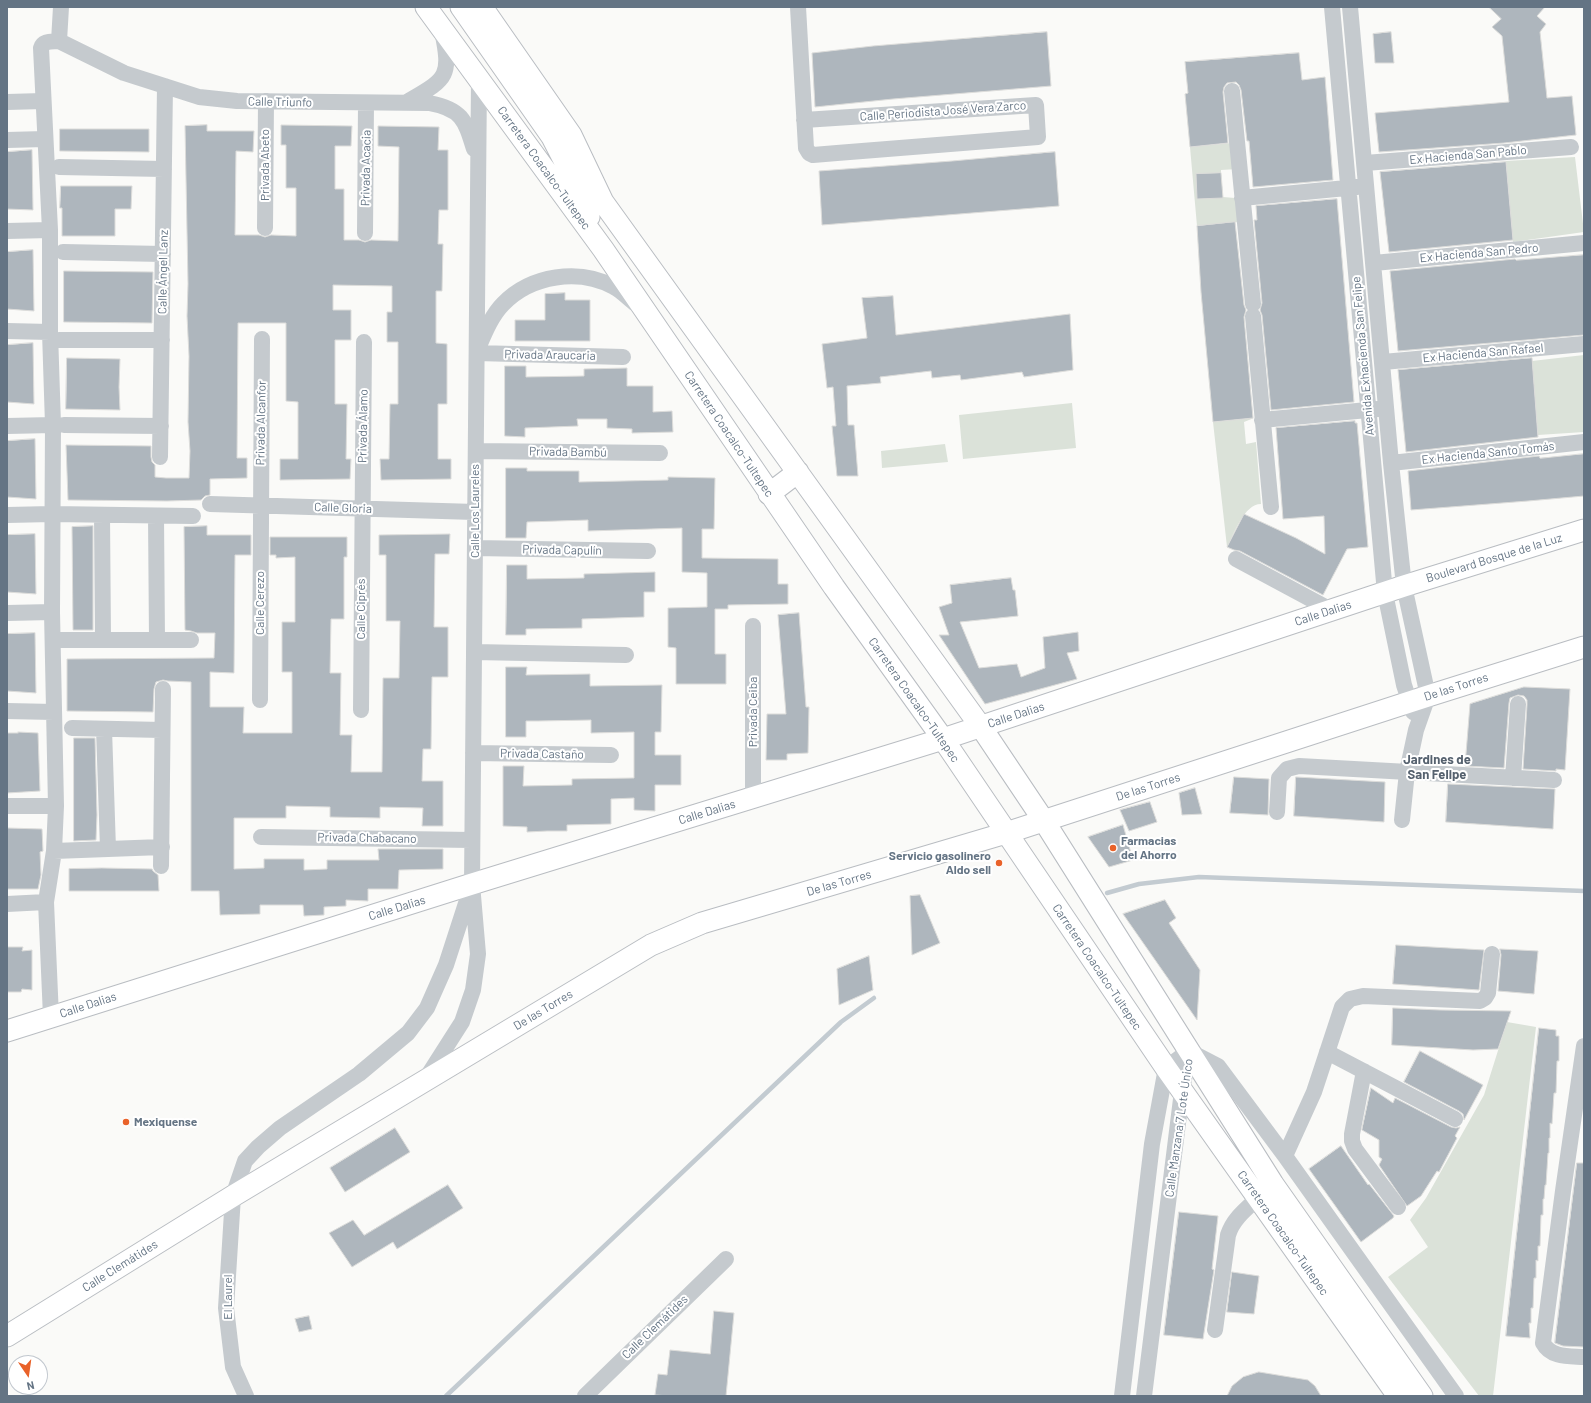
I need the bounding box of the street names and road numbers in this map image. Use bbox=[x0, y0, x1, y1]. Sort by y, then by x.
street label: Calle Triunfo bbox=[248, 94, 312, 110]
street label: Calle Periodista José Vera Zarco bbox=[859, 98, 1027, 124]
street label: Carretera Coacalco-Tultepec bbox=[494, 104, 594, 232]
street label: Privada Abeto bbox=[258, 129, 272, 201]
street label: Privada Acacia bbox=[358, 130, 374, 206]
street label: Ex Hacienda San Pablo bbox=[1409, 143, 1527, 167]
street label: Calle Ángel Lanz bbox=[155, 230, 171, 314]
street label: Ex Hacienda San Pedro bbox=[1419, 241, 1539, 265]
street label: Avenida Exhacienda San Felipe bbox=[1349, 276, 1377, 436]
street label: Ex Hacienda San Rafael bbox=[1422, 341, 1544, 365]
street label: Privada Araucaria bbox=[504, 347, 596, 363]
street label: Carretera Coacalco-Tultepec bbox=[681, 368, 777, 500]
street label: Privada Alcanfor bbox=[253, 380, 269, 466]
street label: Privada Álamo bbox=[355, 389, 371, 463]
street label: Ex Hacienda Santo Tomás bbox=[1421, 439, 1555, 467]
street label: Privada Bambú bbox=[529, 444, 607, 460]
street label: Calle Los Laureles bbox=[468, 464, 482, 558]
street label: Calle Gloria bbox=[314, 500, 372, 516]
street label: Boulevard Bosque de la Luz bbox=[1424, 530, 1564, 586]
street label: Privada Capulín bbox=[522, 542, 602, 558]
street label: Calle Cerezo bbox=[253, 571, 267, 635]
street label: Calle Ciprés bbox=[354, 579, 368, 639]
street label: Calle Dalias bbox=[1293, 597, 1353, 629]
street label: Carretera Coacalco-Tultepec bbox=[865, 635, 963, 765]
street label: De las Torres bbox=[1422, 670, 1490, 704]
street label: Privada Ceiba bbox=[746, 677, 760, 747]
street label: Calle Dalias bbox=[986, 699, 1046, 731]
street label: Privada Castaño bbox=[500, 746, 584, 762]
street label: De las Torres bbox=[1114, 770, 1182, 804]
street label: Calle Dalias bbox=[677, 797, 737, 827]
street label: Privada Chabacano bbox=[317, 830, 417, 846]
street label: De las Torres bbox=[805, 867, 873, 899]
street label: Calle Dalias bbox=[367, 893, 427, 923]
street label: Carretera Coacalco-Tultepec bbox=[1049, 901, 1145, 1033]
street label: De las Torres bbox=[511, 987, 575, 1033]
street label: Calle Dalias bbox=[58, 989, 118, 1021]
street label: Calle Manzana 7 Lote Único bbox=[1162, 1058, 1196, 1198]
street label: Carretera Coacalco-Tultepec bbox=[1234, 1168, 1332, 1298]
street label: Calle Clemátides bbox=[80, 1237, 160, 1295]
street label: El Laurel bbox=[221, 1274, 235, 1320]
street label: Calle Clemátides bbox=[619, 1292, 691, 1362]

